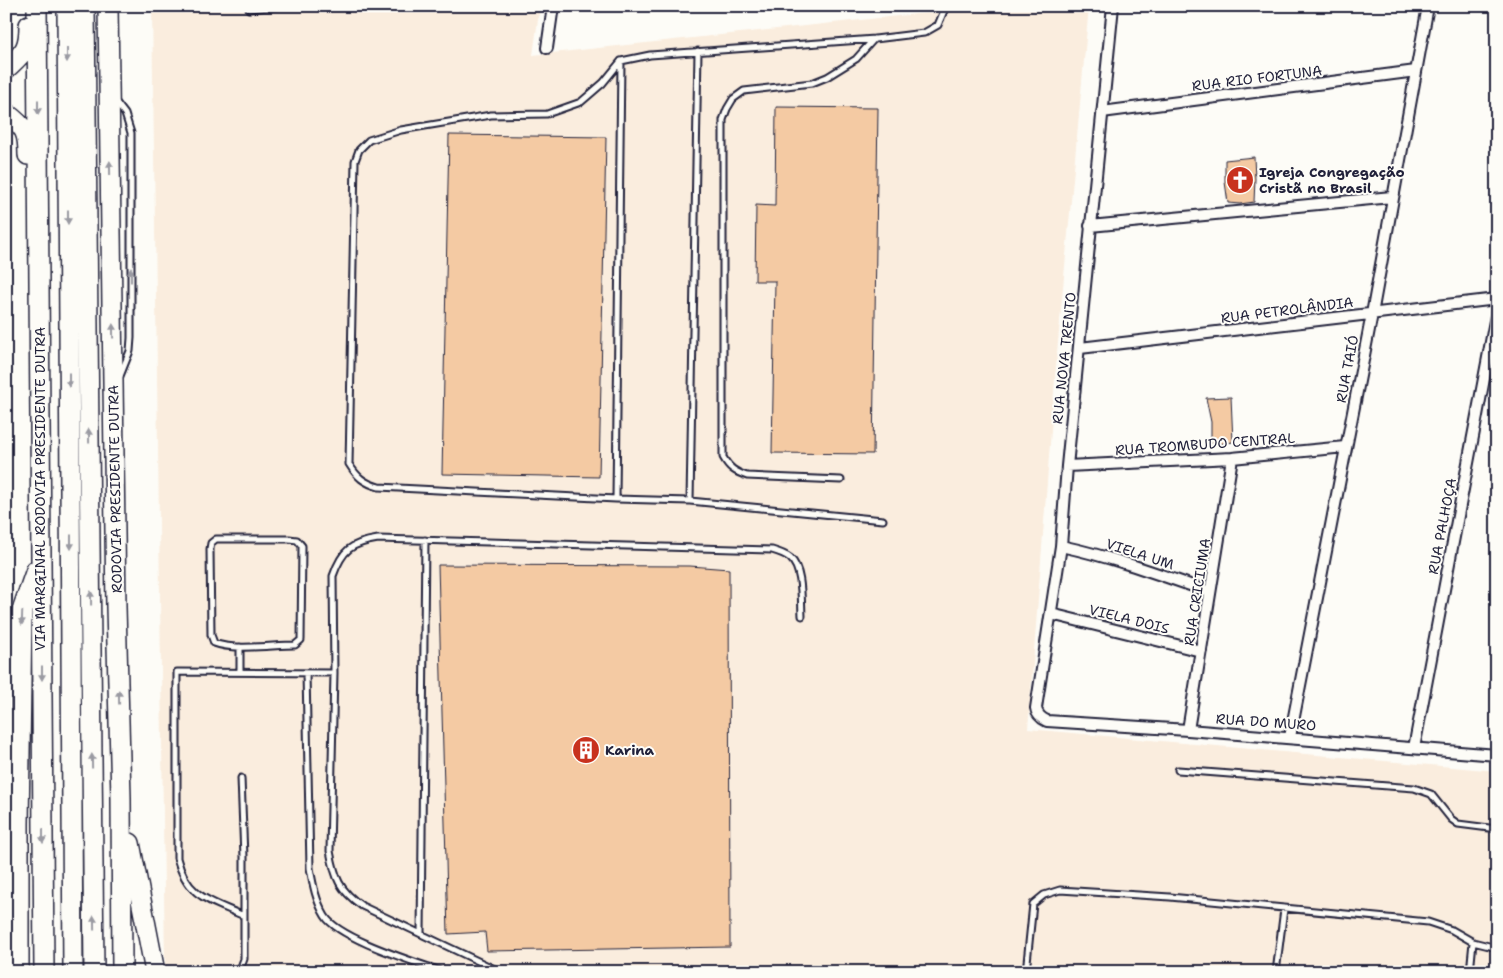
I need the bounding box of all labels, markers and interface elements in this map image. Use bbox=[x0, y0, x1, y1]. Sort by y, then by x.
one-way arrow bbox=[63, 47, 71, 63]
street label: RUA RIO FORTUNA bbox=[1191, 61, 1323, 95]
one-way arrow bbox=[34, 100, 42, 116]
one-way arrow bbox=[106, 160, 114, 176]
place label: Igreja Congregação Cristã no Brasil bbox=[1259, 163, 1405, 197]
church icon: Igreja Congregação Cristã no Brasil bbox=[1225, 165, 1255, 195]
one-way arrow bbox=[64, 210, 72, 226]
one-way arrow bbox=[127, 267, 135, 283]
street label: RUA NOVA TRENTO bbox=[1048, 291, 1080, 425]
street label: RUA PETROLÂNDIA bbox=[1220, 293, 1354, 327]
one-way arrow bbox=[108, 323, 116, 339]
street label: VIA MARGINAL RODOVIA PRESIDENTE DUTRA bbox=[31, 327, 49, 651]
street label: RUA TAIÓ bbox=[1332, 334, 1362, 404]
one-way arrow bbox=[65, 372, 73, 388]
street label: RODOVIA PRESIDENTE DUTRA bbox=[104, 385, 126, 593]
one-way arrow bbox=[85, 427, 93, 443]
street label: RUA TROMBUDO CENTRAL bbox=[1114, 429, 1296, 459]
street label: RUA PALHOÇA bbox=[1424, 476, 1460, 576]
one-way arrow bbox=[67, 535, 75, 551]
street label: VIELA UM bbox=[1104, 535, 1176, 573]
street label: RUA CRICIUMA bbox=[1180, 537, 1214, 647]
one-way arrow bbox=[87, 590, 95, 606]
street label: VIELA DOIS bbox=[1087, 600, 1171, 638]
one-way arrow bbox=[18, 610, 26, 626]
one-way arrow bbox=[38, 665, 46, 681]
one-way arrow bbox=[114, 689, 122, 705]
street label: RUA DO MURO bbox=[1215, 710, 1317, 734]
building icon: Karina bbox=[571, 735, 601, 765]
place label: Karina bbox=[605, 741, 655, 759]
one-way arrow bbox=[88, 752, 96, 768]
one-way arrow bbox=[39, 828, 47, 844]
one-way arrow bbox=[90, 915, 98, 931]

